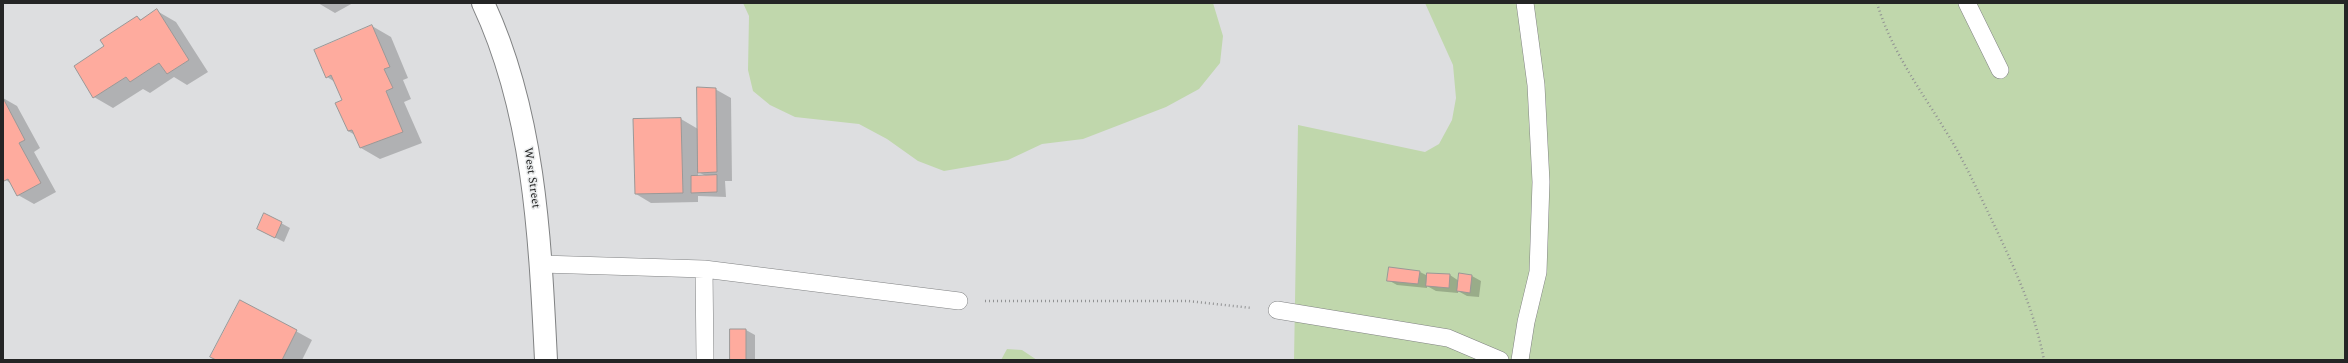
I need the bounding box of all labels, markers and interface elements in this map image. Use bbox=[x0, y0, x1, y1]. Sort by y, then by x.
street label: West Street bbox=[520, 147, 542, 209]

